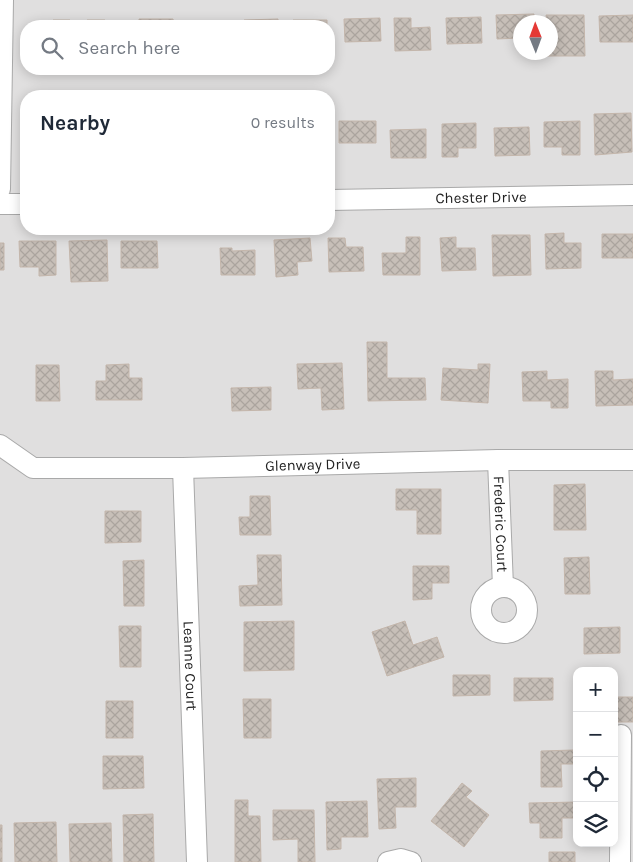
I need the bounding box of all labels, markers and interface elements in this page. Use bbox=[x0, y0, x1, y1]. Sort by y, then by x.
north arrow bbox=[513, 15, 558, 60]
search box bbox=[20, 20, 335, 75]
icon: search bbox=[38, 34, 66, 62]
text: Search here bbox=[78, 37, 180, 59]
text: Nearby bbox=[40, 111, 110, 135]
text: 0 results bbox=[251, 113, 315, 132]
street label: Chester Drive bbox=[435, 188, 527, 207]
street label: Glenway Drive bbox=[265, 454, 361, 475]
street label: Frederic Court bbox=[490, 475, 511, 573]
street label: Leanne Court bbox=[179, 621, 201, 712]
map controls bbox=[573, 667, 618, 847]
button: + bbox=[573, 667, 618, 712]
button: − bbox=[573, 712, 618, 757]
button: locate bbox=[573, 757, 618, 802]
button: layers bbox=[573, 802, 618, 847]

